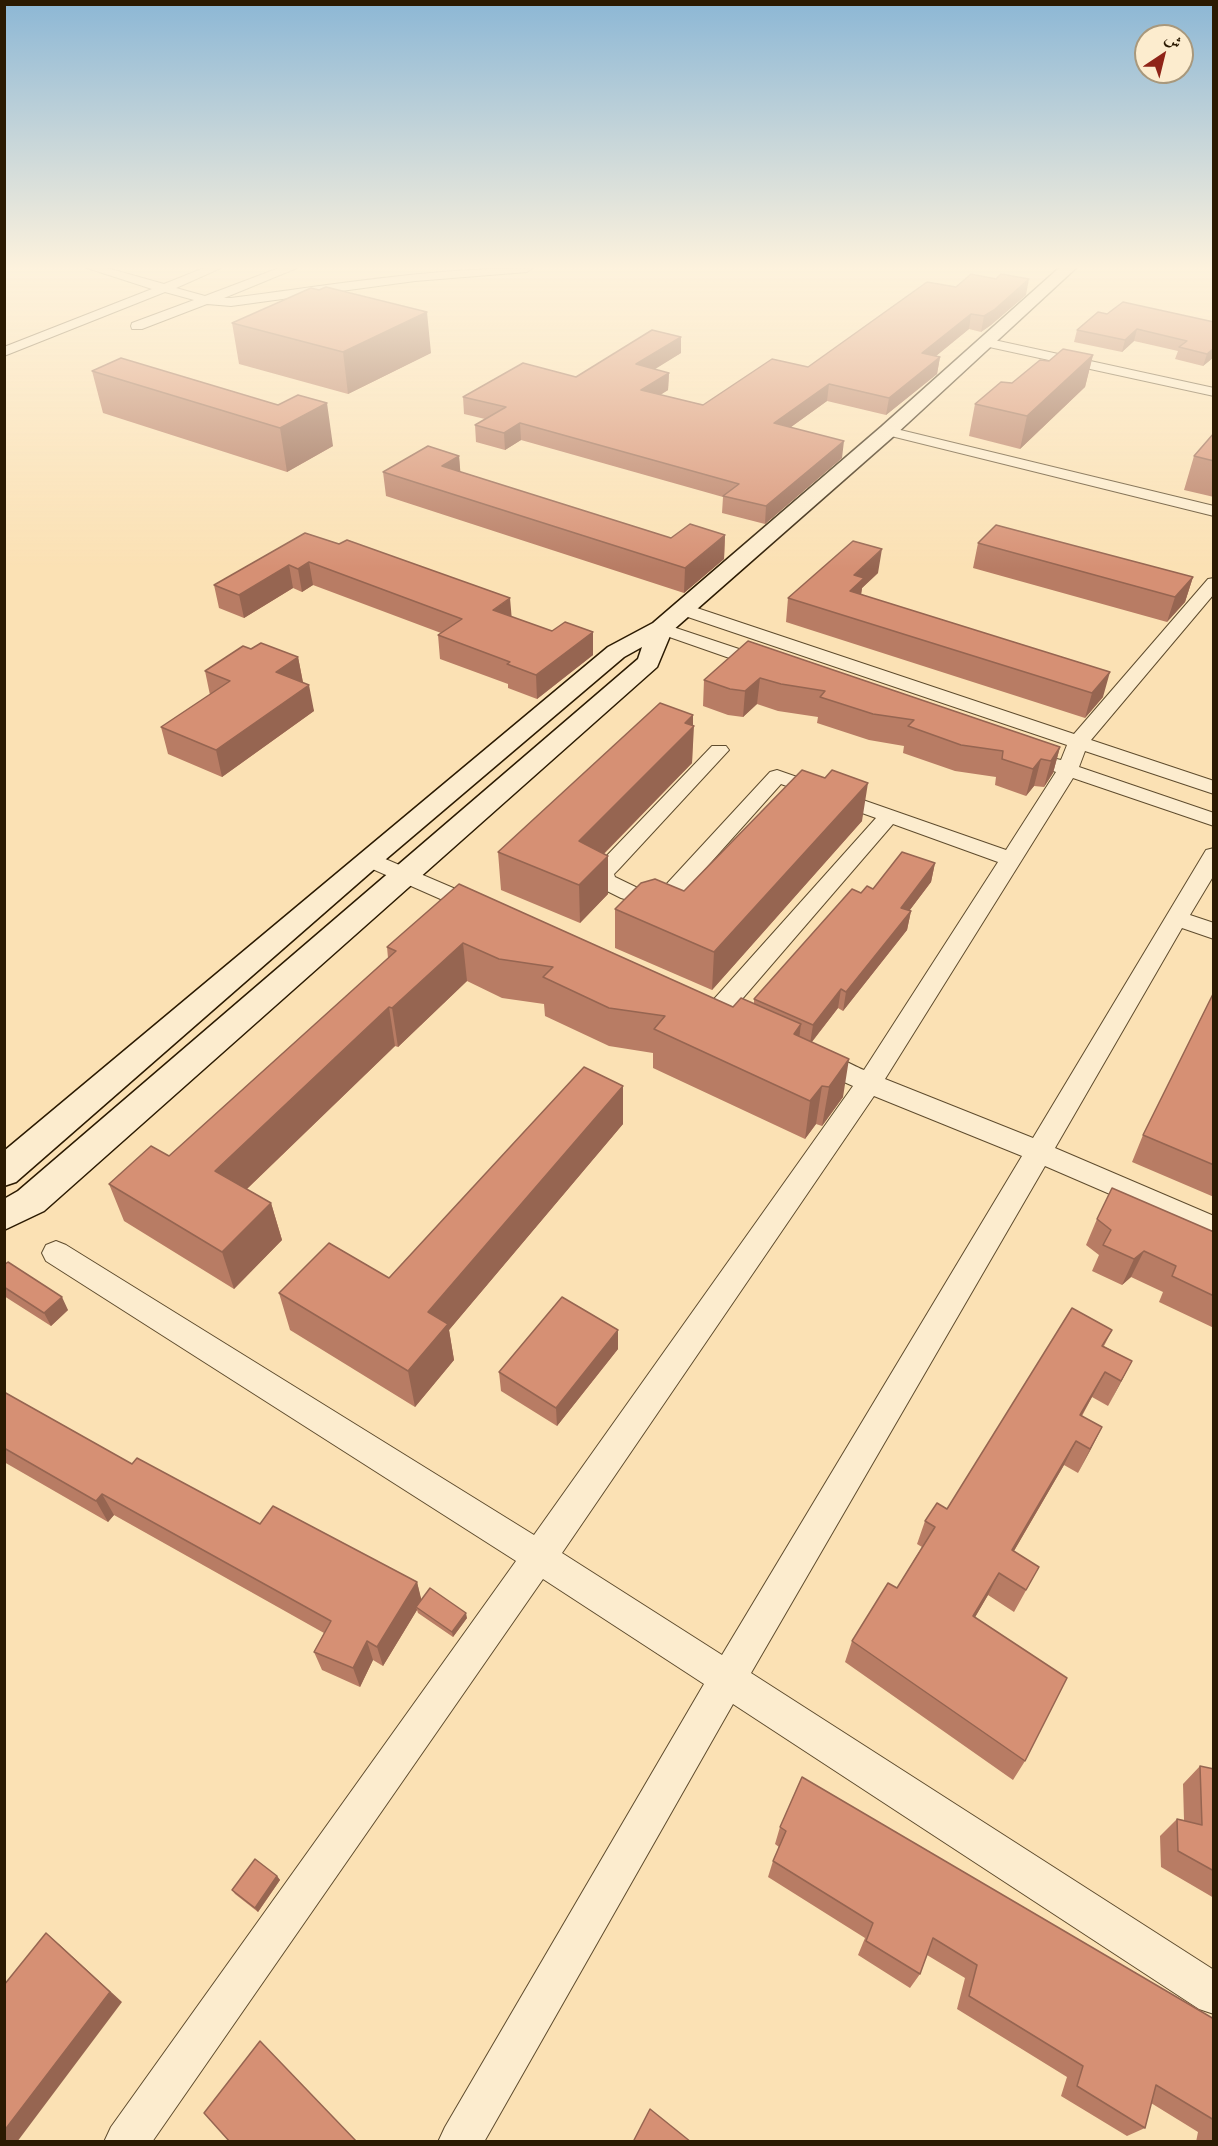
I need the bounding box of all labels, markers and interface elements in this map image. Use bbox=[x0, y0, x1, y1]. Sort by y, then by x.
north arrow bbox=[1134, 24, 1194, 84]
text: ش bbox=[1160, 27, 1186, 54]

